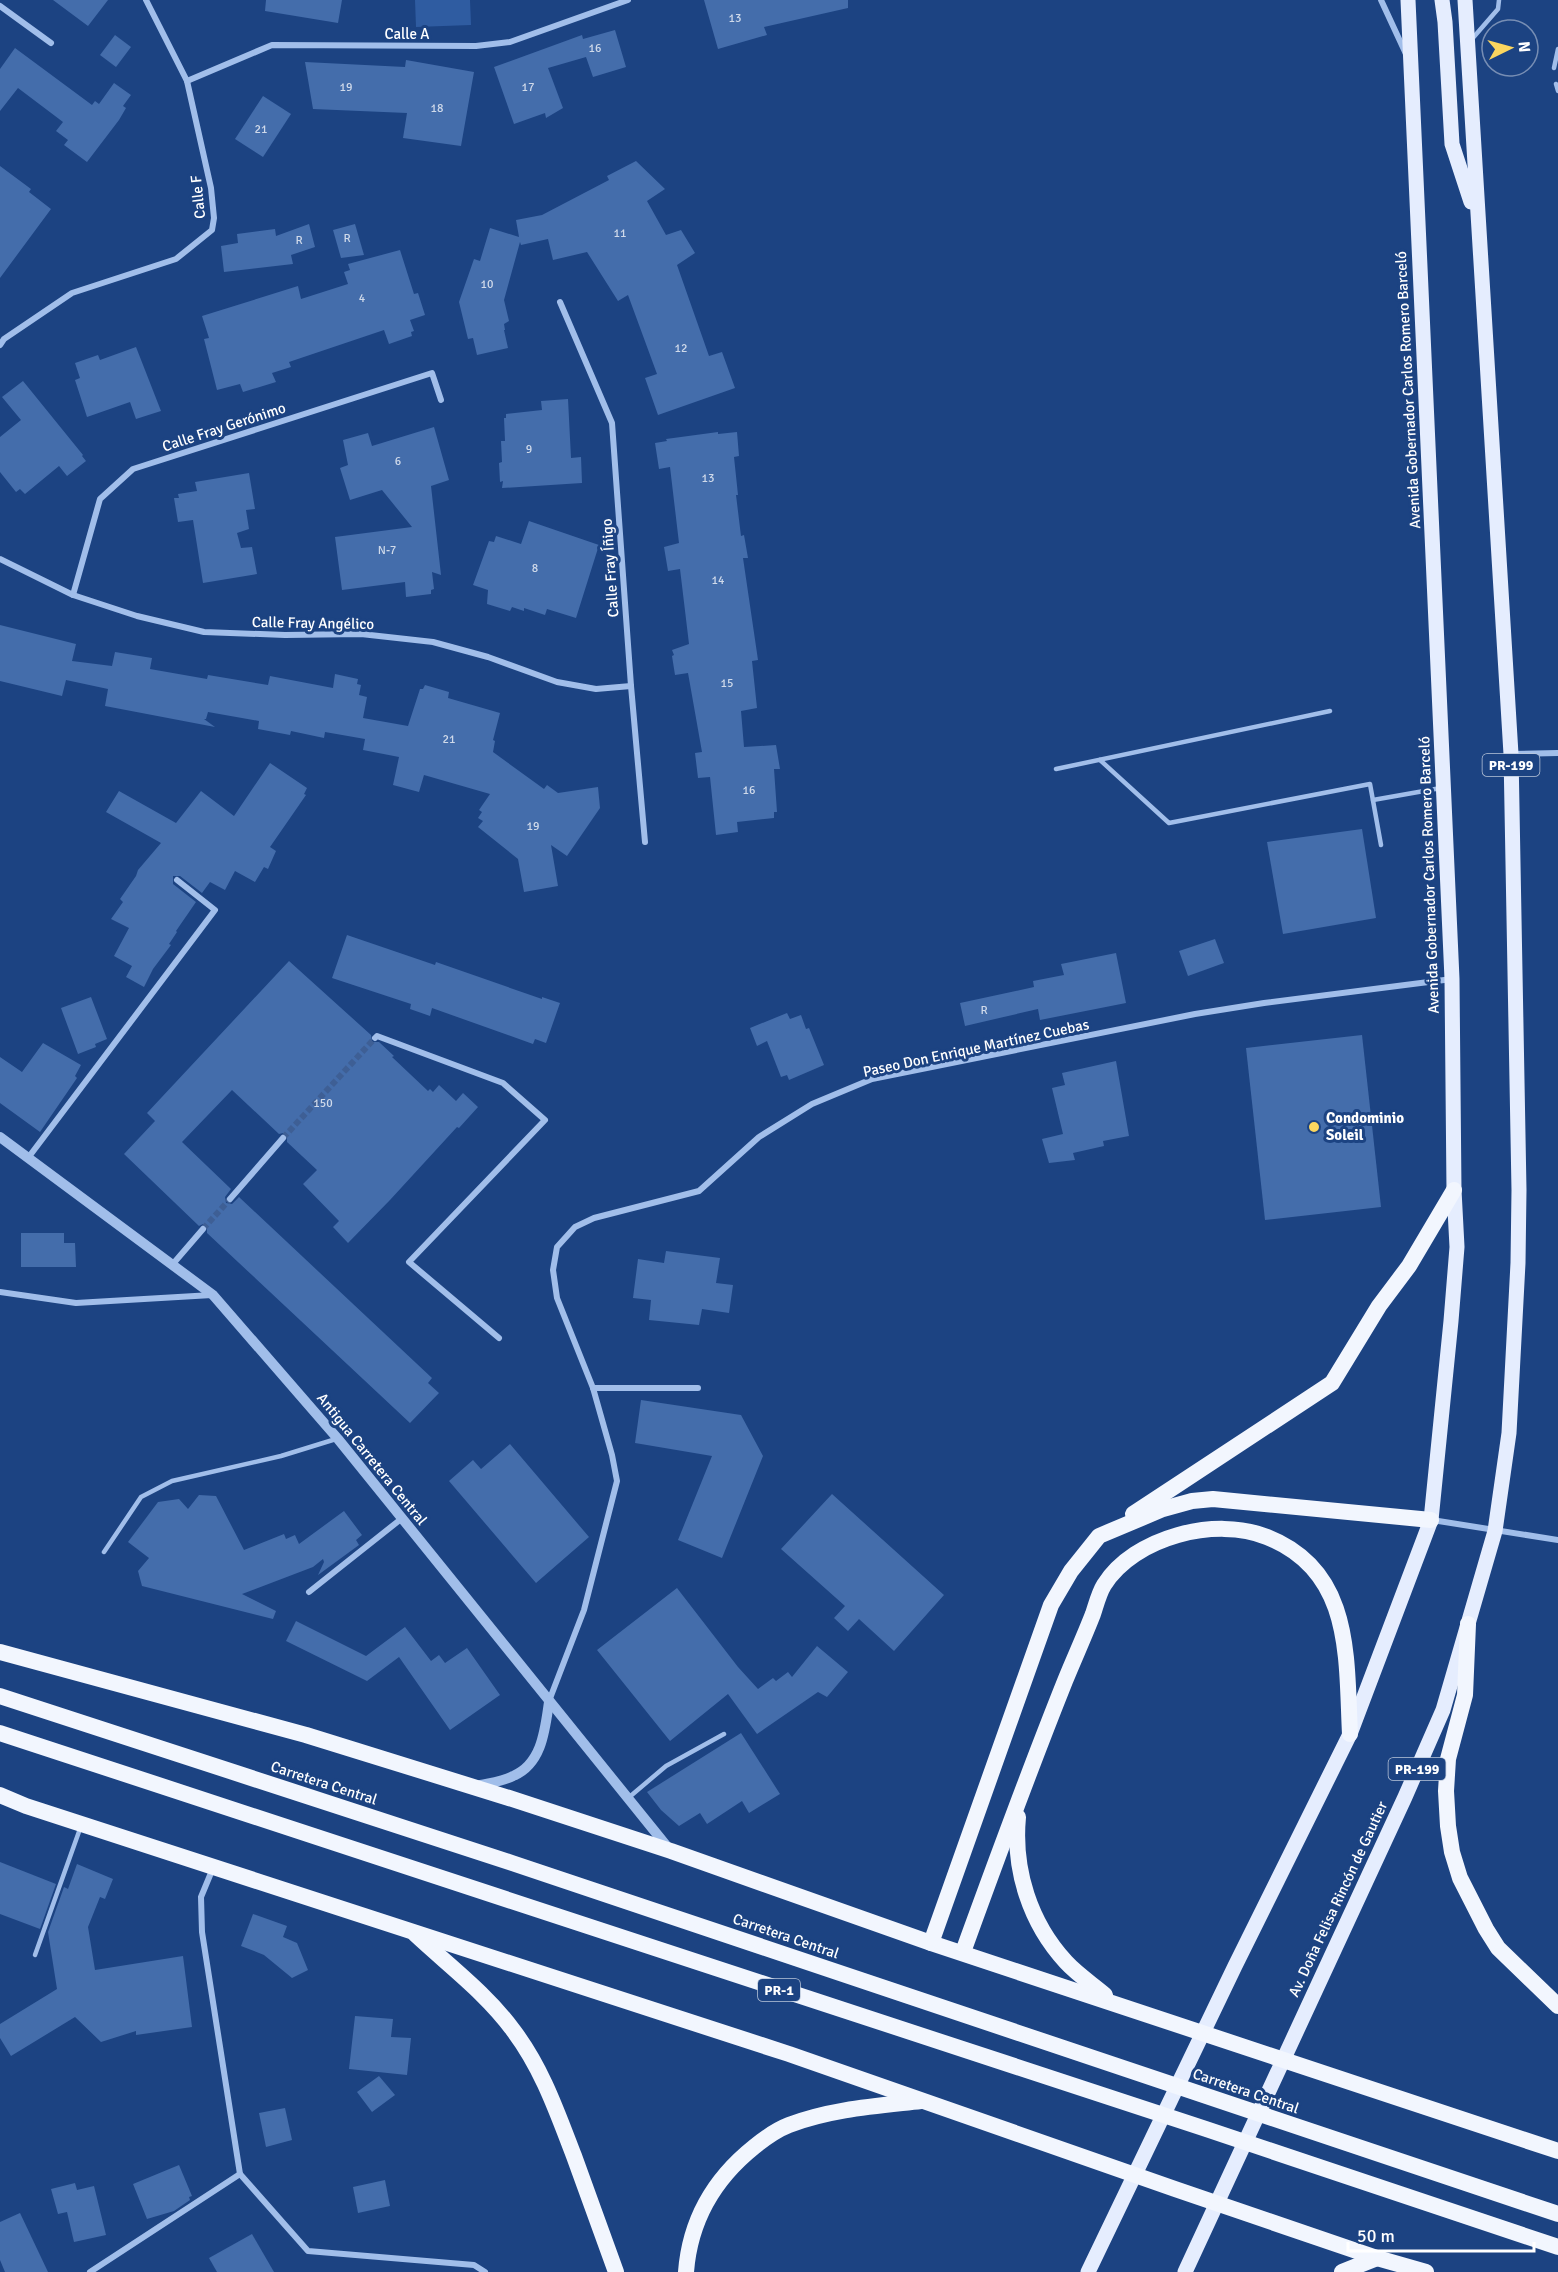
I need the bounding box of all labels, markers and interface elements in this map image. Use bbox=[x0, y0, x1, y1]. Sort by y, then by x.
house number: 13 bbox=[729, 11, 741, 26]
north arrow bbox=[1480, 18, 1540, 78]
street label: Calle A bbox=[384, 25, 430, 43]
text: N bbox=[1513, 40, 1534, 53]
house number: 16 bbox=[589, 41, 601, 56]
house number: 19 bbox=[340, 80, 352, 95]
house number: 17 bbox=[522, 80, 534, 95]
house number: 18 bbox=[431, 101, 443, 116]
house number: 21 bbox=[255, 122, 267, 137]
street label: Calle F bbox=[187, 174, 209, 220]
house number: 11 bbox=[614, 226, 626, 241]
house number: R bbox=[343, 231, 351, 246]
house number: R bbox=[295, 233, 303, 248]
street label: Avenida Gobernador Carlos Romero Barceló bbox=[1392, 251, 1424, 529]
house number: 10 bbox=[481, 277, 493, 292]
house number: 4 bbox=[359, 291, 366, 306]
house number: 12 bbox=[675, 341, 687, 356]
street label: Calle Fray Gerónimo bbox=[160, 399, 288, 455]
house number: 9 bbox=[526, 442, 532, 457]
house number: 6 bbox=[395, 454, 401, 469]
house number: 13 bbox=[702, 471, 714, 486]
street label: Calle Fray Íñigo bbox=[597, 518, 622, 618]
house number: N-7 bbox=[378, 543, 396, 558]
house number: 8 bbox=[532, 561, 538, 576]
house number: 14 bbox=[712, 573, 725, 588]
street label: Calle Fray Angélico bbox=[252, 613, 375, 633]
house number: 15 bbox=[721, 676, 733, 691]
house number: 21 bbox=[443, 732, 455, 747]
street label: Avenida Gobernador Carlos Romero Barceló bbox=[1415, 736, 1443, 1014]
road number: PR-199 bbox=[1482, 754, 1540, 776]
house number: 16 bbox=[743, 783, 755, 798]
house number: 19 bbox=[527, 819, 539, 834]
house number: R bbox=[980, 1003, 988, 1018]
street label: Paseo Don Enrique Martínez Cuebas bbox=[861, 1015, 1091, 1081]
house number: 150 bbox=[313, 1096, 333, 1111]
place label: Condominio Soleil bbox=[1326, 1109, 1404, 1144]
marker: Condominio Soleil bbox=[1307, 1120, 1321, 1134]
street label: Antigua Carretera Central bbox=[313, 1389, 431, 1529]
street label: Carretera Central bbox=[268, 1757, 380, 1809]
road number: PR-199 bbox=[1388, 1758, 1446, 1780]
street label: Av. Doña Felisa Rincón de Gautier bbox=[1285, 1798, 1392, 2000]
street label: Carretera Central bbox=[731, 1909, 841, 1963]
road number: PR-1 bbox=[758, 1979, 800, 2001]
street label: Carretera Central bbox=[1191, 2064, 1301, 2118]
scale bar bbox=[1348, 2215, 1534, 2253]
text: 50 m bbox=[1357, 2225, 1395, 2247]

